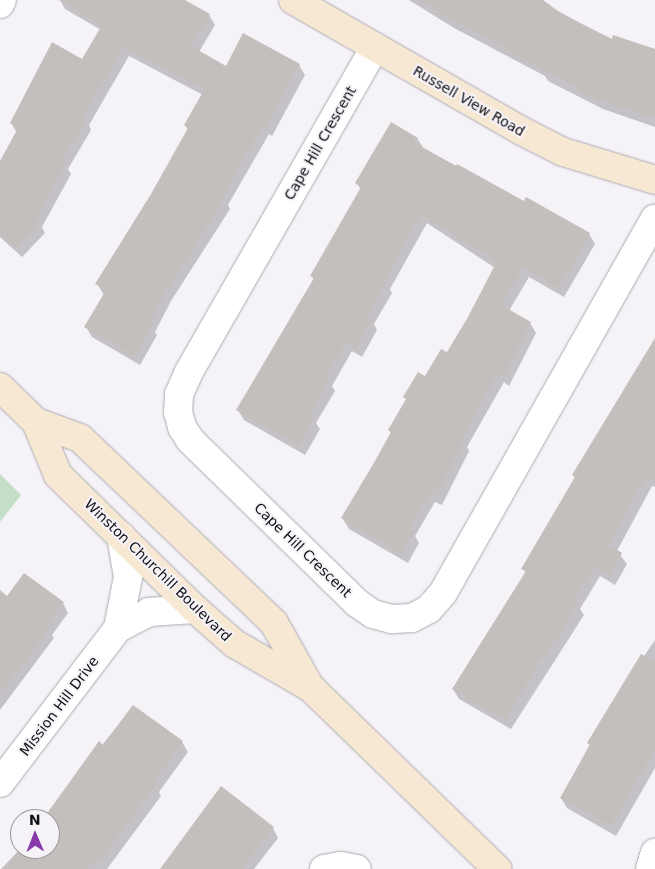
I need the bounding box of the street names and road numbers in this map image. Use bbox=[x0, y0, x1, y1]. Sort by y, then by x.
street label: Russell View Road bbox=[410, 62, 528, 140]
street label: Cape Hill Crescent bbox=[281, 83, 359, 203]
street label: Winston Churchill Boulevard bbox=[81, 495, 235, 645]
street label: Cape Hill Crescent bbox=[251, 499, 355, 601]
street label: Mission Hill Drive bbox=[16, 653, 102, 759]

